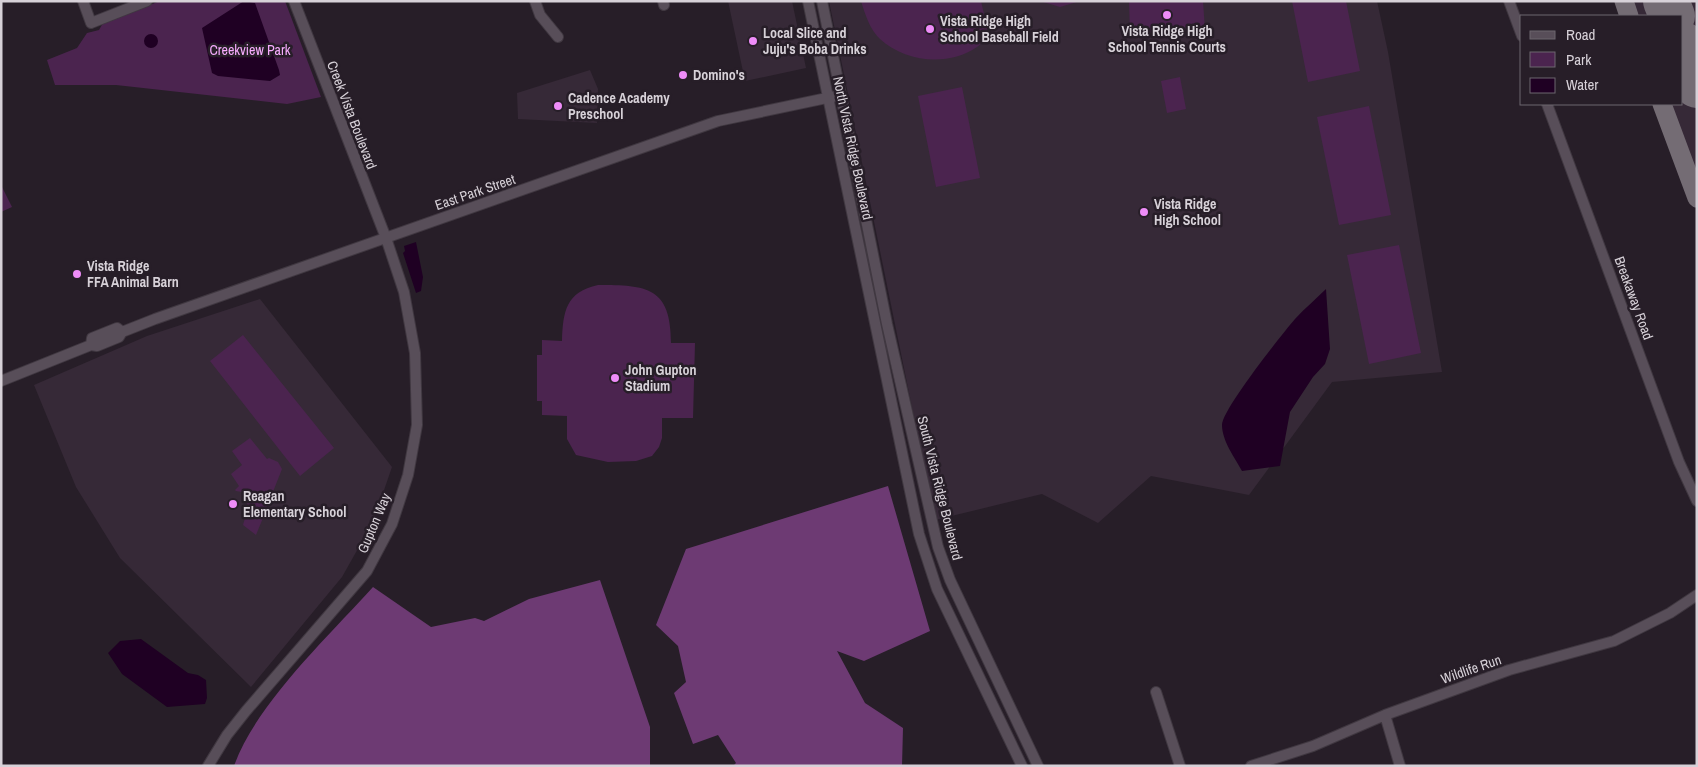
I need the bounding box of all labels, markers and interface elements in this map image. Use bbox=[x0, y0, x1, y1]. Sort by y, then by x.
marker: Vista Ridge High School Tennis Courts bbox=[1161, 9, 1173, 21]
place label: Vista Ridge High School Baseball Field bbox=[940, 12, 1059, 46]
legend bbox=[1520, 15, 1683, 105]
place label: Vista Ridge High School Tennis Courts bbox=[1108, 22, 1226, 56]
marker: Vista Ridge High School Baseball Field bbox=[924, 23, 936, 35]
place label: Local Slice and Juju's Boba Drinks bbox=[763, 24, 867, 58]
text: Road bbox=[1566, 24, 1595, 45]
marker: Local Slice and Juju's Boba Drinks bbox=[747, 35, 759, 47]
park label: Creekview Park bbox=[209, 41, 291, 59]
text: Park bbox=[1566, 49, 1592, 70]
street label: Creek Vista Boulevard bbox=[323, 58, 381, 172]
place label: Domino's bbox=[693, 66, 745, 84]
marker: Domino's bbox=[677, 69, 689, 81]
text: Water bbox=[1566, 74, 1598, 95]
street label: North Vista Ridge Boulevard bbox=[829, 75, 877, 221]
place label: Cadence Academy Preschool bbox=[568, 89, 670, 123]
marker: Cadence Academy Preschool bbox=[552, 100, 564, 112]
street label: East Park Street bbox=[433, 170, 517, 214]
place label: Vista Ridge High School bbox=[1154, 195, 1221, 229]
marker: Vista Ridge High School bbox=[1138, 206, 1150, 218]
street label: Breakaway Road bbox=[1611, 254, 1657, 342]
place label: Vista Ridge FFA Animal Barn bbox=[87, 257, 179, 291]
marker: Vista Ridge FFA Animal Barn bbox=[71, 268, 83, 280]
place label: John Gupton Stadium bbox=[625, 361, 696, 395]
marker: John Gupton Stadium bbox=[609, 372, 621, 384]
street label: South Vista Ridge Boulevard bbox=[913, 414, 967, 562]
place label: Reagan Elementary School bbox=[243, 487, 346, 521]
street label: Gupton Way bbox=[353, 490, 395, 556]
marker: Reagan Elementary School bbox=[227, 498, 239, 510]
street label: Wildlife Run bbox=[1439, 650, 1503, 688]

